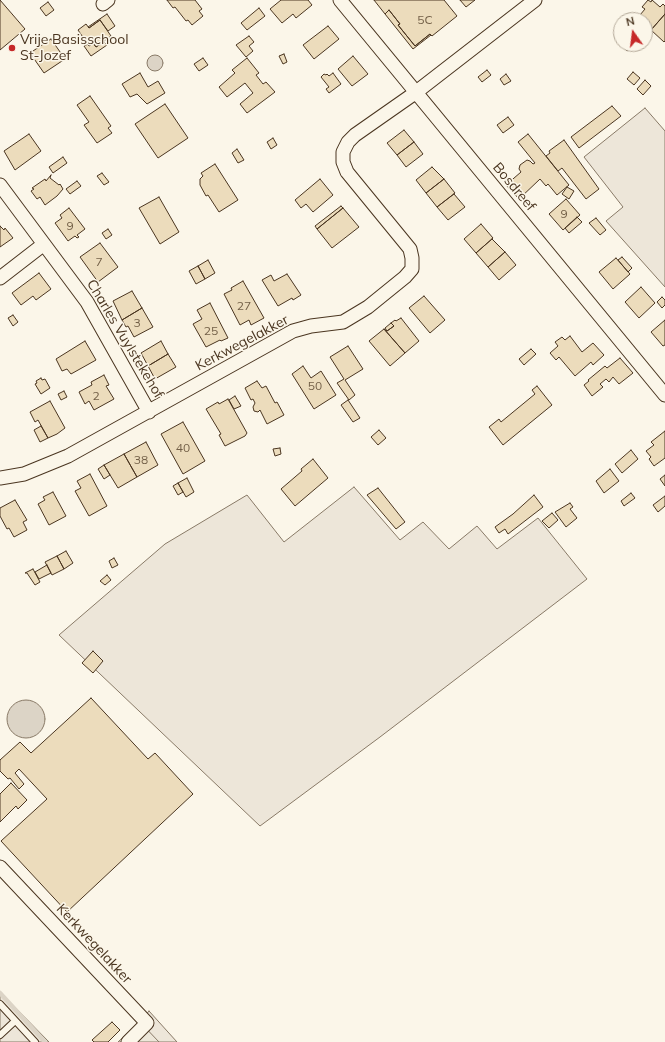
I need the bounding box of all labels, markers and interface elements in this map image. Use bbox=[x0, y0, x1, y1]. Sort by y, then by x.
north arrow bbox=[613, 12, 653, 52]
house number: 5C bbox=[417, 13, 433, 27]
text: N bbox=[625, 14, 636, 29]
place label: Vrije Basisschool St-Jozef bbox=[20, 32, 129, 64]
marker: Vrije Basisschool St-Jozef bbox=[7, 43, 17, 53]
street label: Bosdreef bbox=[489, 159, 539, 215]
house number: 9 bbox=[560, 207, 568, 221]
house number: 9 bbox=[66, 219, 74, 233]
house number: 7 bbox=[95, 255, 103, 269]
street label: Charles Vuylstekehof bbox=[83, 277, 167, 401]
house number: 27 bbox=[237, 299, 251, 313]
street label: Kerkwegelakker bbox=[193, 311, 291, 375]
house number: 3 bbox=[133, 316, 141, 330]
house number: 25 bbox=[204, 324, 218, 338]
house number: 50 bbox=[308, 379, 322, 393]
house number: 2 bbox=[92, 389, 100, 403]
house number: 40 bbox=[176, 441, 190, 455]
house number: 38 bbox=[134, 453, 148, 467]
street label: Kerkwegelakker bbox=[53, 901, 135, 987]

